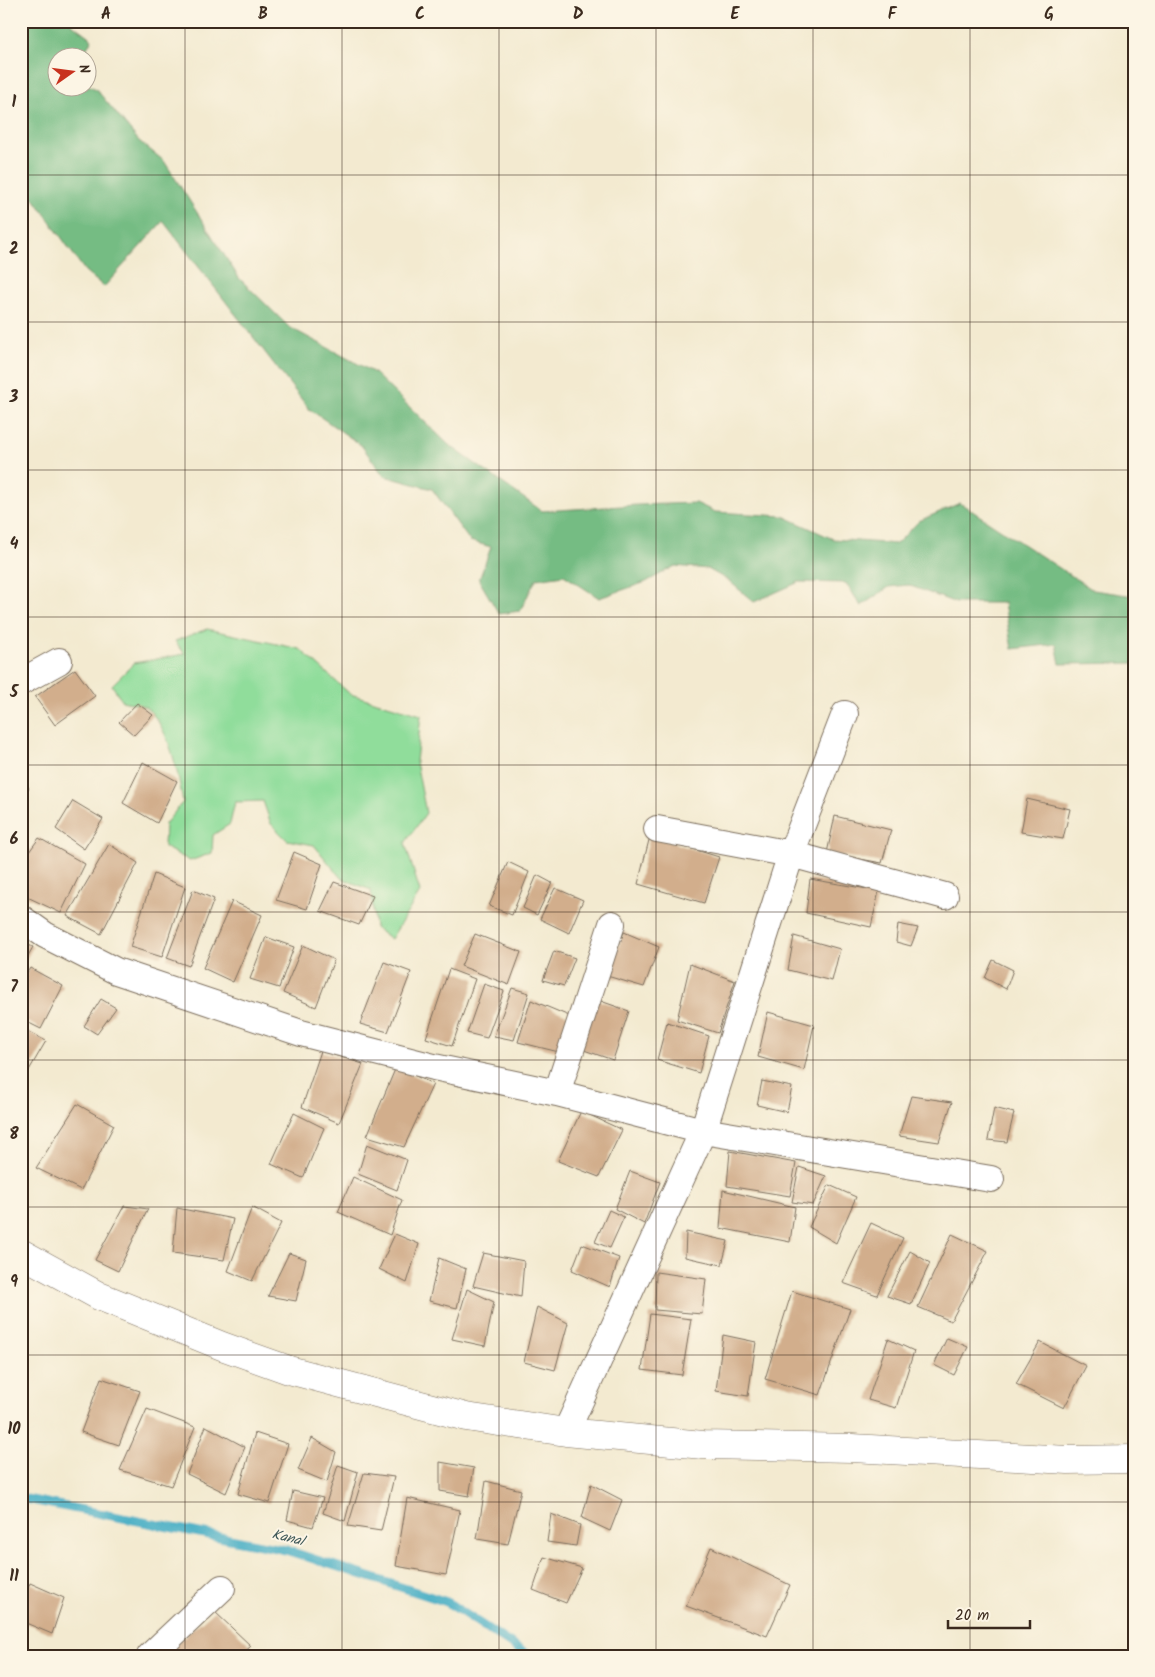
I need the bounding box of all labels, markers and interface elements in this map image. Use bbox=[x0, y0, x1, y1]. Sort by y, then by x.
text: A bbox=[101, 2, 111, 27]
text: B bbox=[258, 2, 268, 27]
text: C bbox=[415, 2, 425, 27]
text: D bbox=[573, 2, 584, 27]
text: E bbox=[731, 2, 741, 27]
text: F bbox=[888, 2, 898, 27]
text: G bbox=[1044, 2, 1054, 27]
north arrow bbox=[48, 48, 98, 98]
text: N bbox=[72, 62, 95, 76]
text: 1 bbox=[12, 90, 17, 115]
text: 2 bbox=[9, 237, 19, 262]
text: 3 bbox=[9, 385, 19, 410]
text: 4 bbox=[10, 532, 19, 557]
text: 5 bbox=[9, 680, 20, 705]
text: 6 bbox=[10, 827, 19, 852]
text: 7 bbox=[10, 975, 18, 1000]
text: 8 bbox=[9, 1122, 19, 1147]
text: 9 bbox=[10, 1270, 18, 1295]
text: 10 bbox=[7, 1417, 21, 1442]
water label: Kanal bbox=[270, 1523, 309, 1553]
text: 11 bbox=[9, 1564, 19, 1589]
scale bar bbox=[948, 1597, 1030, 1629]
text: 20 m bbox=[955, 1604, 989, 1628]

